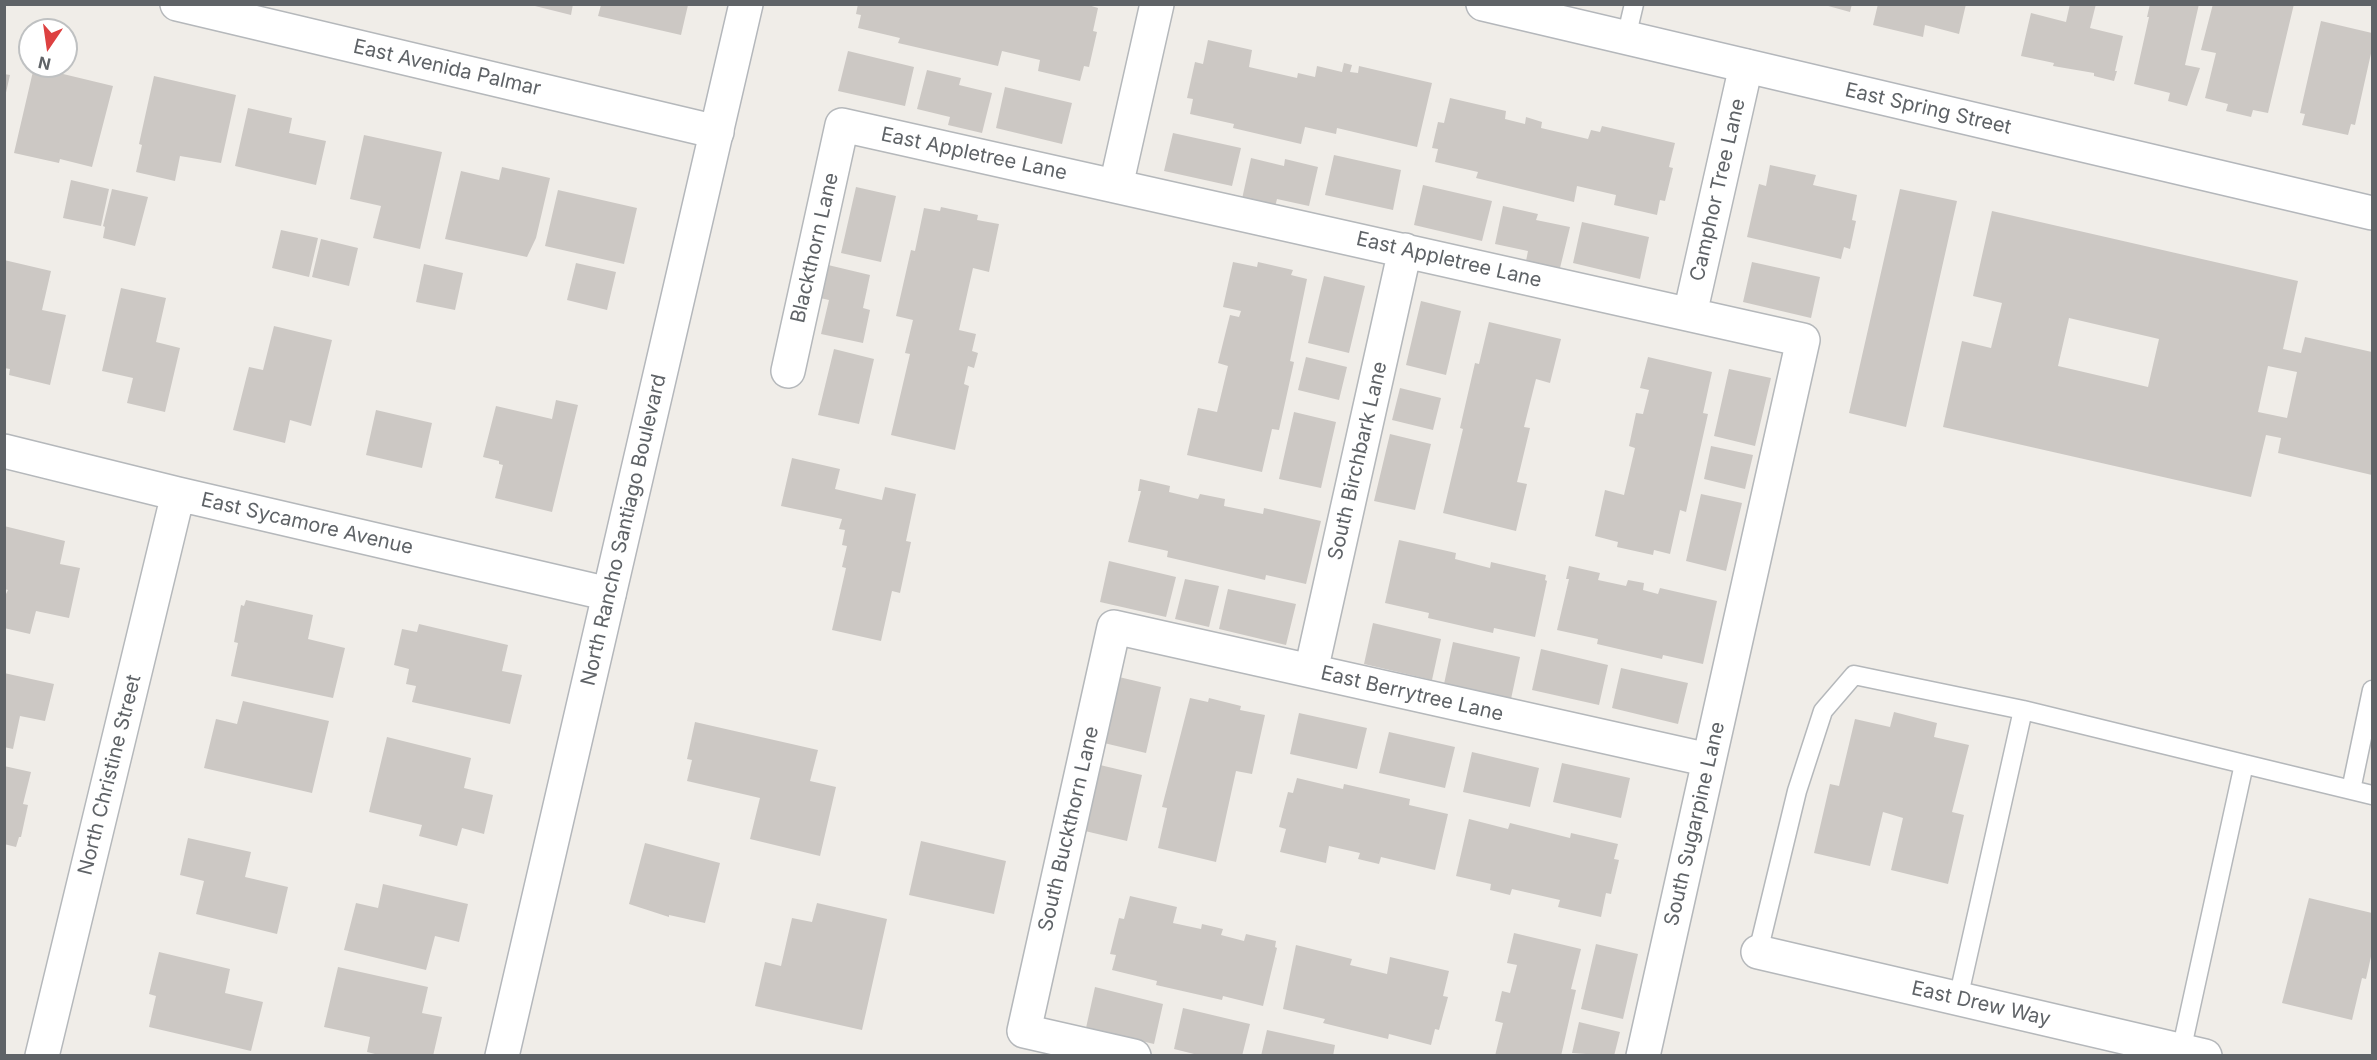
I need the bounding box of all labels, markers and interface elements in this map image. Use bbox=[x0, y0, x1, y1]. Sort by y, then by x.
north arrow bbox=[18, 18, 78, 78]
street label: East Avenida Palmar bbox=[351, 35, 543, 101]
text: N bbox=[36, 52, 53, 75]
street label: East Spring Street bbox=[1843, 78, 2013, 140]
street label: Camphor Tree Lane bbox=[1685, 96, 1751, 284]
street label: East Appletree Lane bbox=[879, 123, 1069, 185]
street label: Blackthorn Lane bbox=[786, 171, 844, 325]
street label: East Appletree Lane bbox=[1354, 227, 1544, 293]
street label: South Birchbark Lane bbox=[1323, 359, 1393, 563]
street label: North Rancho Santiago Boulevard bbox=[576, 372, 672, 688]
street label: East Sycamore Avenue bbox=[199, 488, 415, 560]
street label: East Berrytree Lane bbox=[1318, 661, 1506, 727]
street label: North Christine Street bbox=[73, 672, 147, 878]
street label: South Sugarpine Lane bbox=[1660, 720, 1730, 928]
street label: South Buckthorn Lane bbox=[1034, 724, 1104, 934]
street label: East Drew Way bbox=[1909, 976, 2053, 1032]

